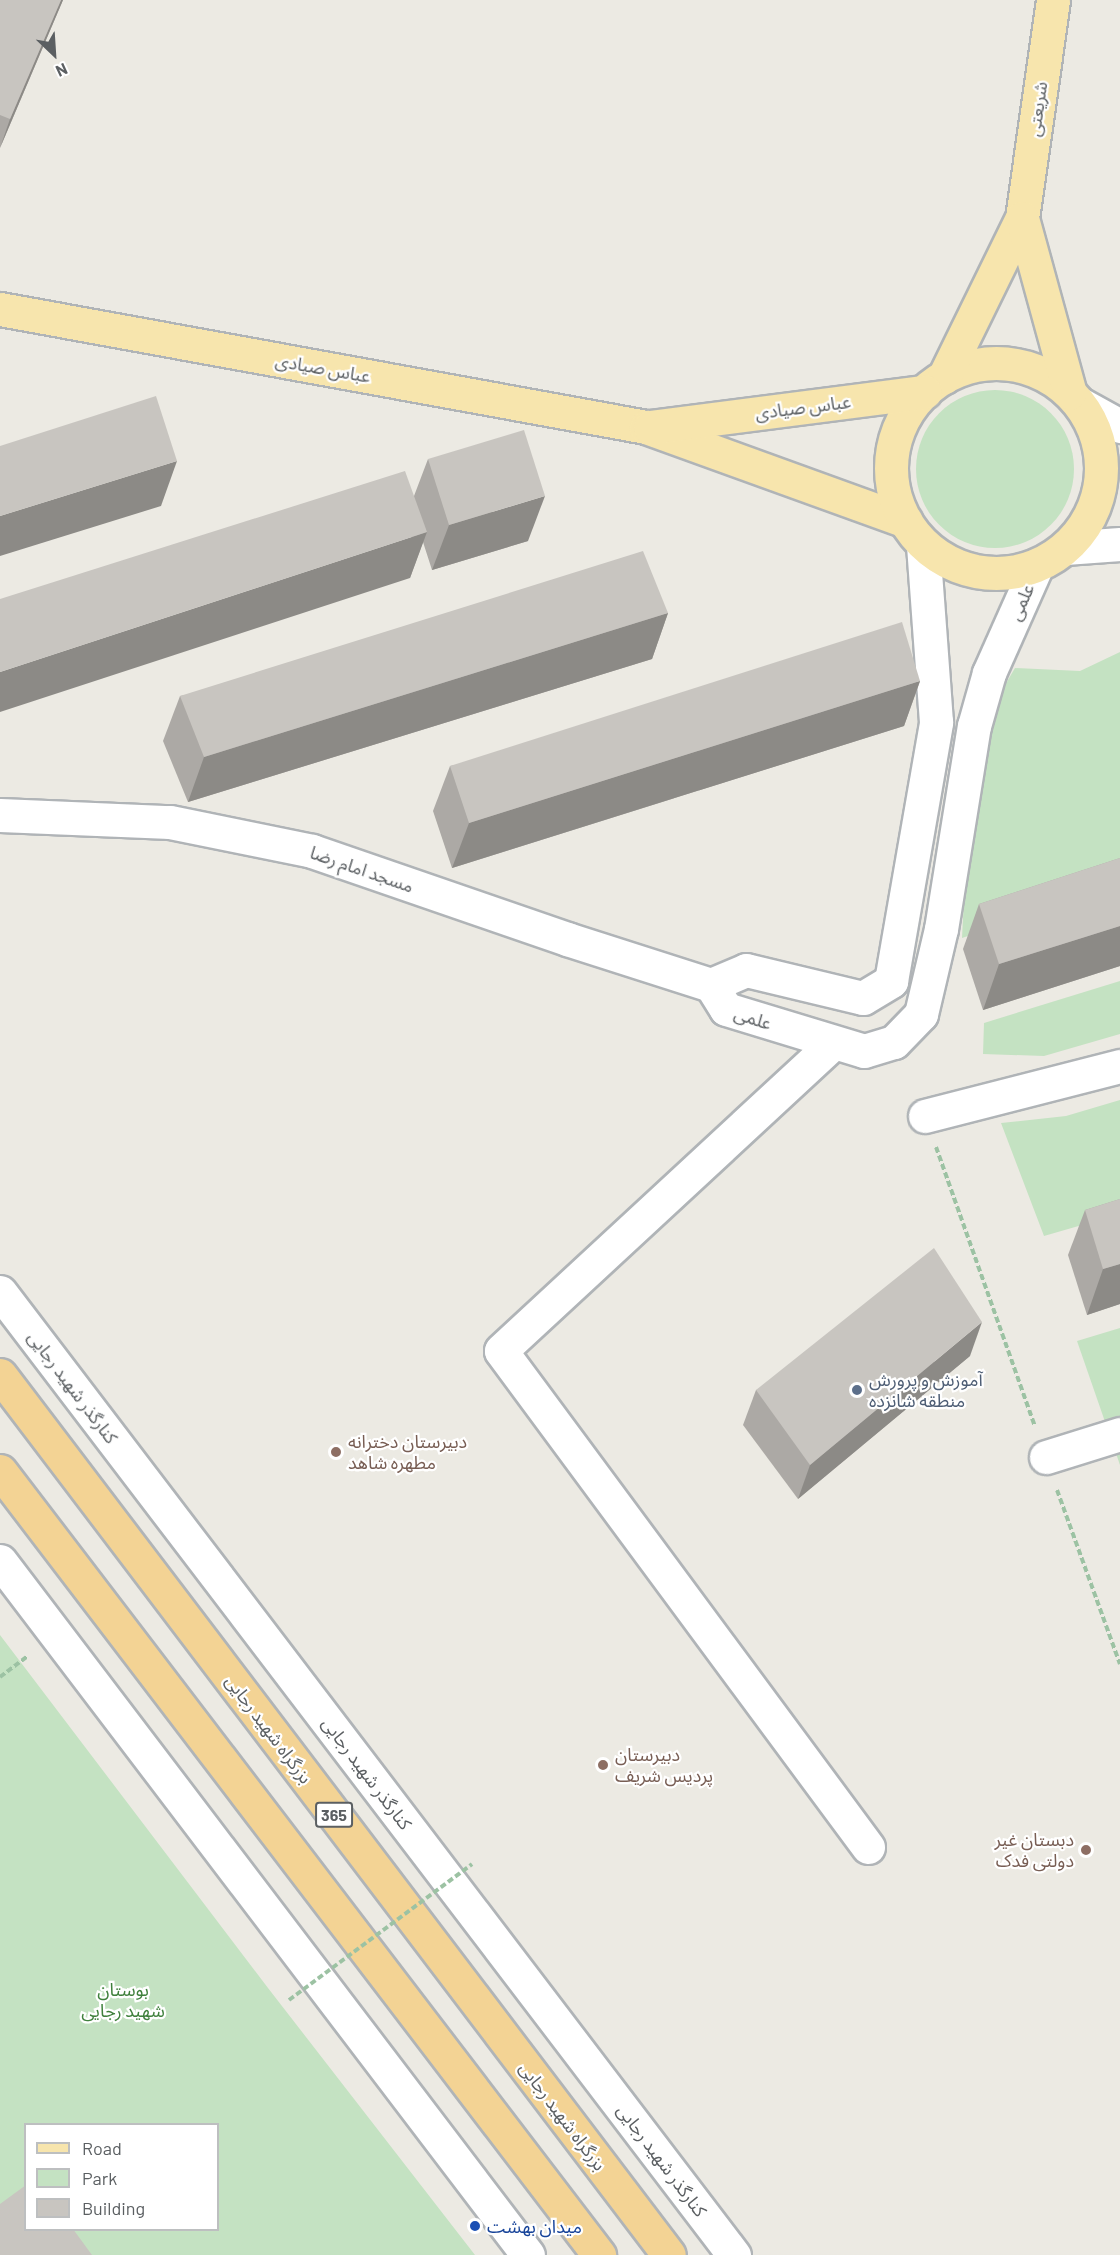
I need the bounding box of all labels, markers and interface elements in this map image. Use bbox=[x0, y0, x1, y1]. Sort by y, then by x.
north arrow bbox=[24, 24, 84, 84]
text: N bbox=[53, 60, 71, 82]
street label: شریعتی bbox=[1022, 80, 1052, 138]
street label: عباس صیادی bbox=[274, 349, 372, 387]
street label: عباس صیادی bbox=[754, 390, 852, 424]
street label: علمی bbox=[1003, 580, 1039, 624]
street label: مسجد امام رضا bbox=[307, 841, 417, 897]
street label: علمی bbox=[732, 1002, 774, 1034]
street label: کنارگذر شهید رجایی bbox=[24, 1326, 122, 1448]
place label: آموزش و پرورش منطقه شانزده bbox=[869, 1369, 983, 1412]
marker: آموزش و پرورش منطقه شانزده bbox=[850, 1383, 864, 1397]
place label: دبیرستان دخترانه مطهره شاهد bbox=[348, 1431, 467, 1474]
marker: دبیرستان دخترانه مطهره شاهد bbox=[329, 1445, 343, 1459]
street label: بزرگراه شهید رجایی bbox=[221, 1670, 317, 1788]
street label: کنارگذر شهید رجایی bbox=[318, 1712, 416, 1834]
place label: دبیرستان پردیس شریف bbox=[615, 1744, 713, 1786]
marker: دبیرستان پردیس شریف bbox=[596, 1758, 610, 1772]
road number: 365 bbox=[314, 1802, 354, 1828]
place label: دبستان غیر دولتی فدک bbox=[994, 1829, 1074, 1872]
marker: دبستان غیر دولتی فدک bbox=[1079, 1843, 1093, 1857]
park label: بوستان شهید رجایی bbox=[81, 1979, 165, 2022]
street label: بزرگراه شهید رجایی bbox=[515, 2057, 611, 2175]
street label: کنارگذر شهید رجایی bbox=[613, 2099, 711, 2221]
legend bbox=[24, 2123, 219, 2231]
text: Road bbox=[82, 2137, 122, 2159]
text: Park bbox=[82, 2167, 117, 2189]
text: Building bbox=[82, 2197, 145, 2219]
place label: میدان بهشت bbox=[487, 2215, 582, 2237]
marker: میدان بهشت bbox=[468, 2219, 482, 2233]

